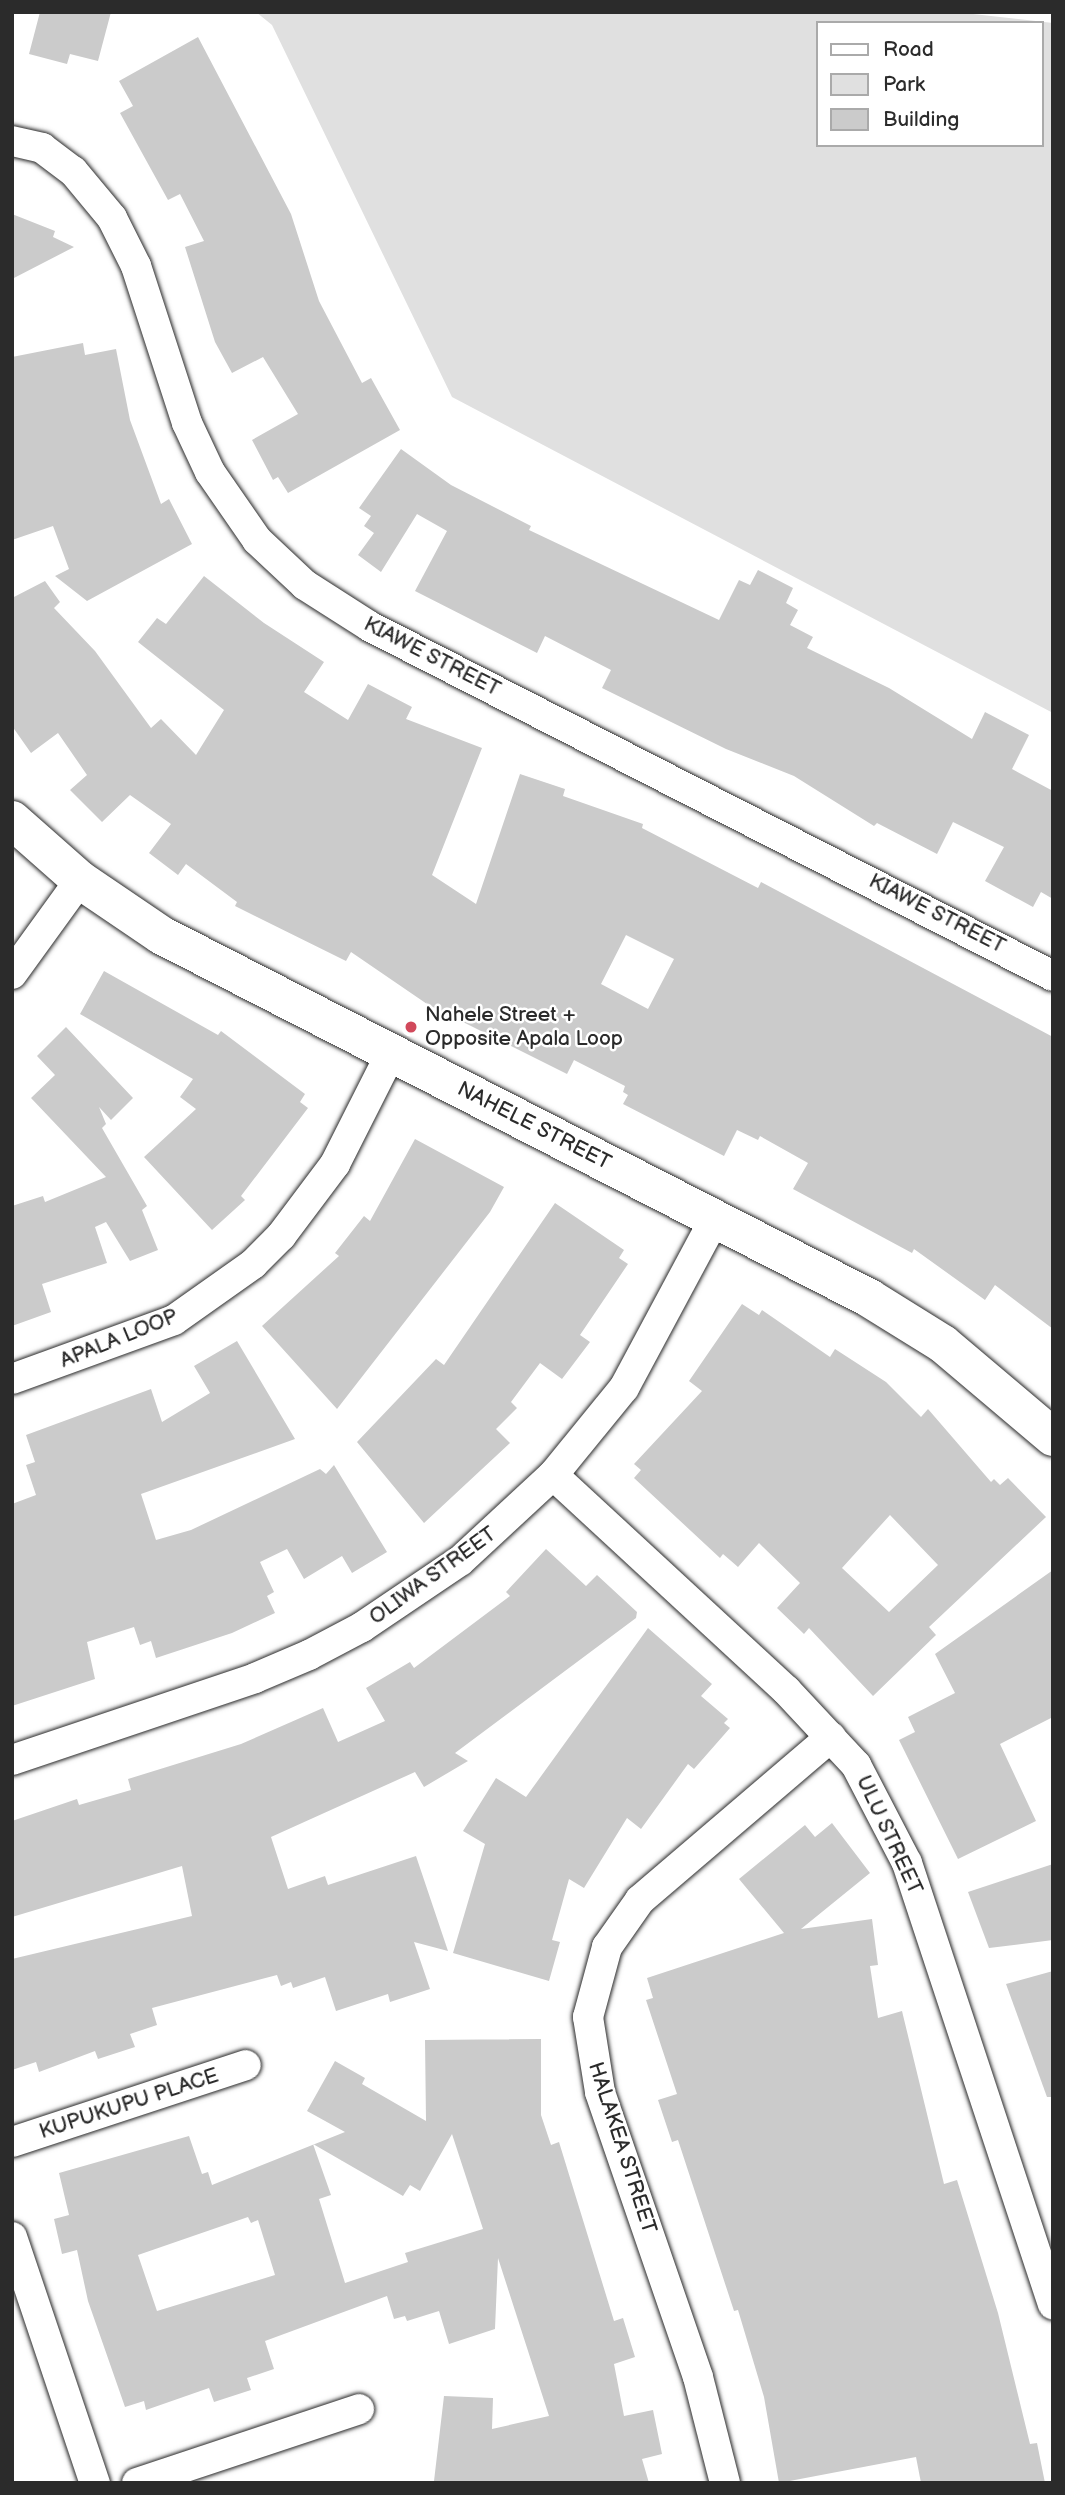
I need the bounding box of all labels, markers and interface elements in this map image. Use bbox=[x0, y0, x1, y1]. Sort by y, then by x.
legend bbox=[816, 21, 1044, 147]
text: Road bbox=[883, 37, 934, 62]
text: Park bbox=[883, 72, 925, 97]
text: Building bbox=[883, 107, 959, 132]
street label: KIAWE STREET bbox=[359, 612, 505, 702]
street label: KIAWE STREET bbox=[864, 869, 1010, 959]
place label: Nahele Street + Opposite Apala Loop bbox=[425, 1002, 623, 1052]
marker: Nahele Street + Opposite Apala Loop bbox=[403, 1019, 419, 1035]
street label: NAHELE STREET bbox=[453, 1076, 615, 1176]
street label: APALA LOOP bbox=[57, 1304, 181, 1374]
street label: OLIWA STREET bbox=[365, 1521, 501, 1631]
street label: ULU STREET bbox=[850, 1771, 928, 1899]
street label: HALAKEA STREET bbox=[582, 2059, 662, 2237]
street label: KUPUKUPU PLACE bbox=[36, 2063, 222, 2145]

